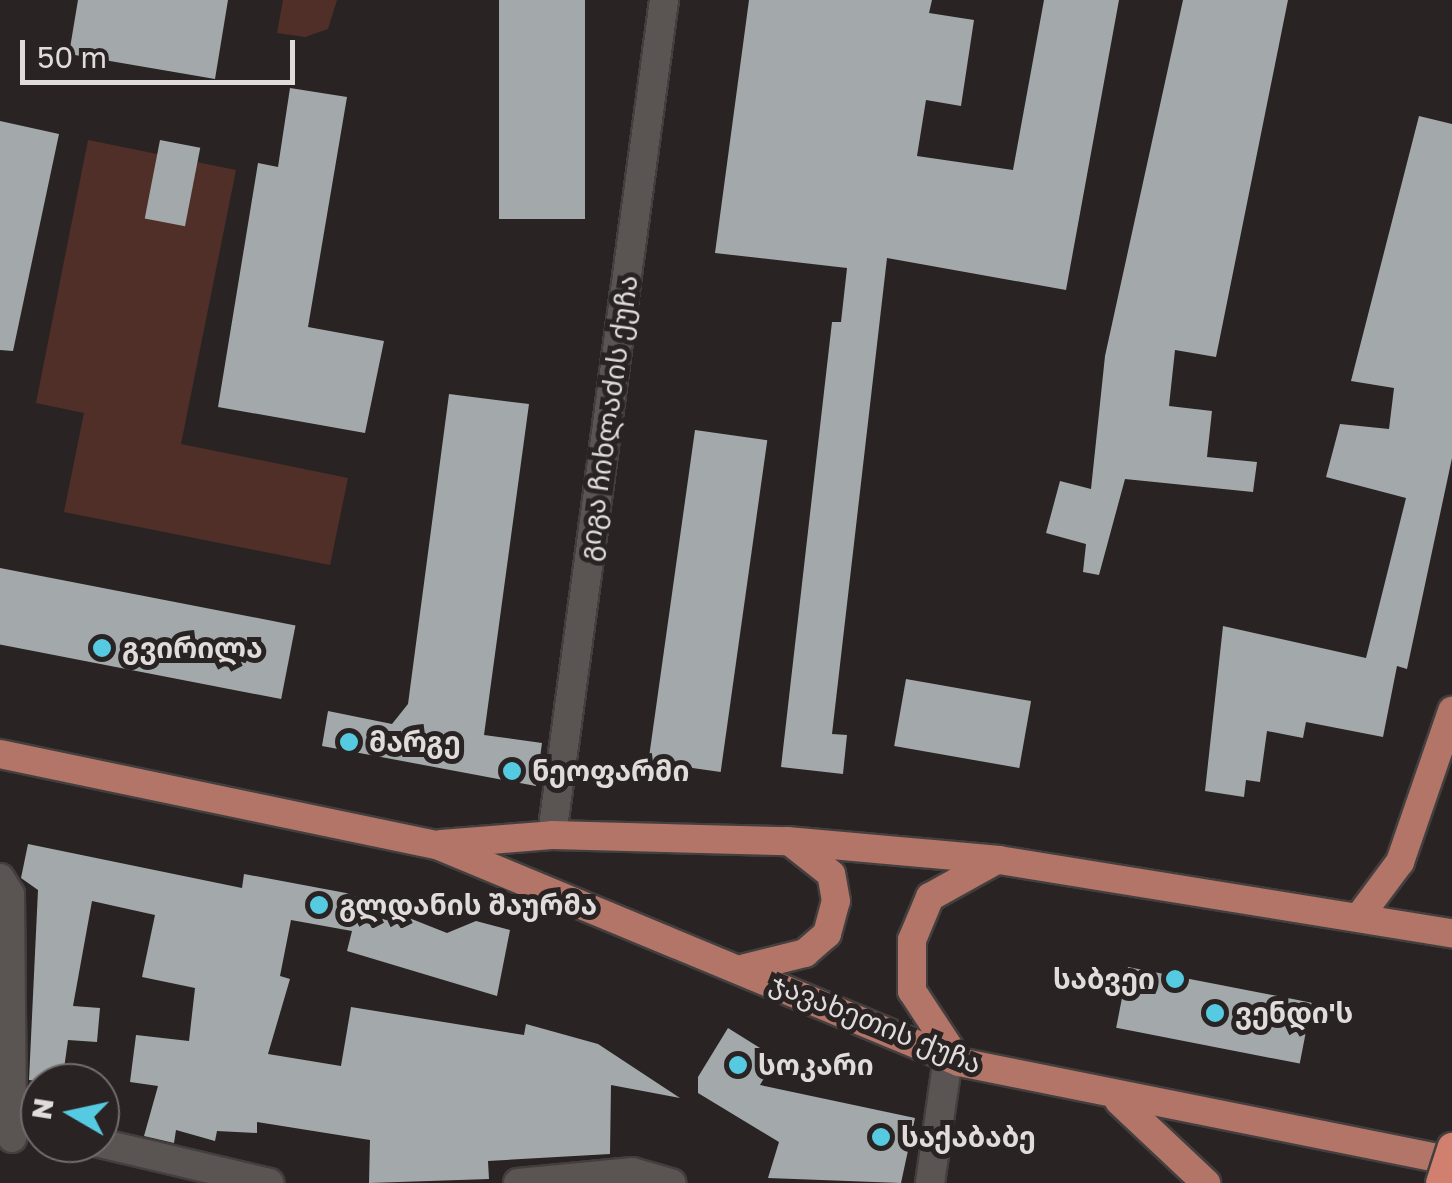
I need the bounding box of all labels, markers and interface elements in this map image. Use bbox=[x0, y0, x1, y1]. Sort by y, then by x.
scale bar bbox=[25, 20, 300, 82]
text: 50 m bbox=[37, 39, 107, 75]
street label: გიგა ჩიხლაძის ქუჩა bbox=[571, 273, 645, 563]
place label: გვირილა bbox=[122, 631, 263, 665]
marker: გვირილა bbox=[91, 637, 113, 659]
place label: მარგე bbox=[369, 725, 461, 759]
marker: მარგე bbox=[338, 731, 360, 753]
place label: ნეოფარმი bbox=[532, 754, 689, 788]
marker: ნეოფარმი bbox=[501, 760, 523, 782]
place label: გლდანის შაურმა bbox=[339, 888, 597, 922]
marker: გლდანის შაურმა bbox=[308, 894, 330, 916]
place label: საბვეი bbox=[1053, 962, 1155, 996]
street label: ჯავახეთის ქუჩა bbox=[765, 965, 987, 1081]
marker: საბვეი bbox=[1164, 968, 1186, 990]
place label: ვენდი'ს bbox=[1235, 996, 1353, 1030]
marker: ვენდი'ს bbox=[1204, 1002, 1226, 1024]
place label: სოკარი bbox=[758, 1048, 874, 1082]
marker: სოკარი bbox=[727, 1054, 749, 1076]
north arrow bbox=[20, 1063, 120, 1163]
text: N bbox=[24, 1095, 60, 1122]
place label: საქაბაბე bbox=[901, 1120, 1036, 1154]
marker: საქაბაბე bbox=[870, 1126, 892, 1148]

